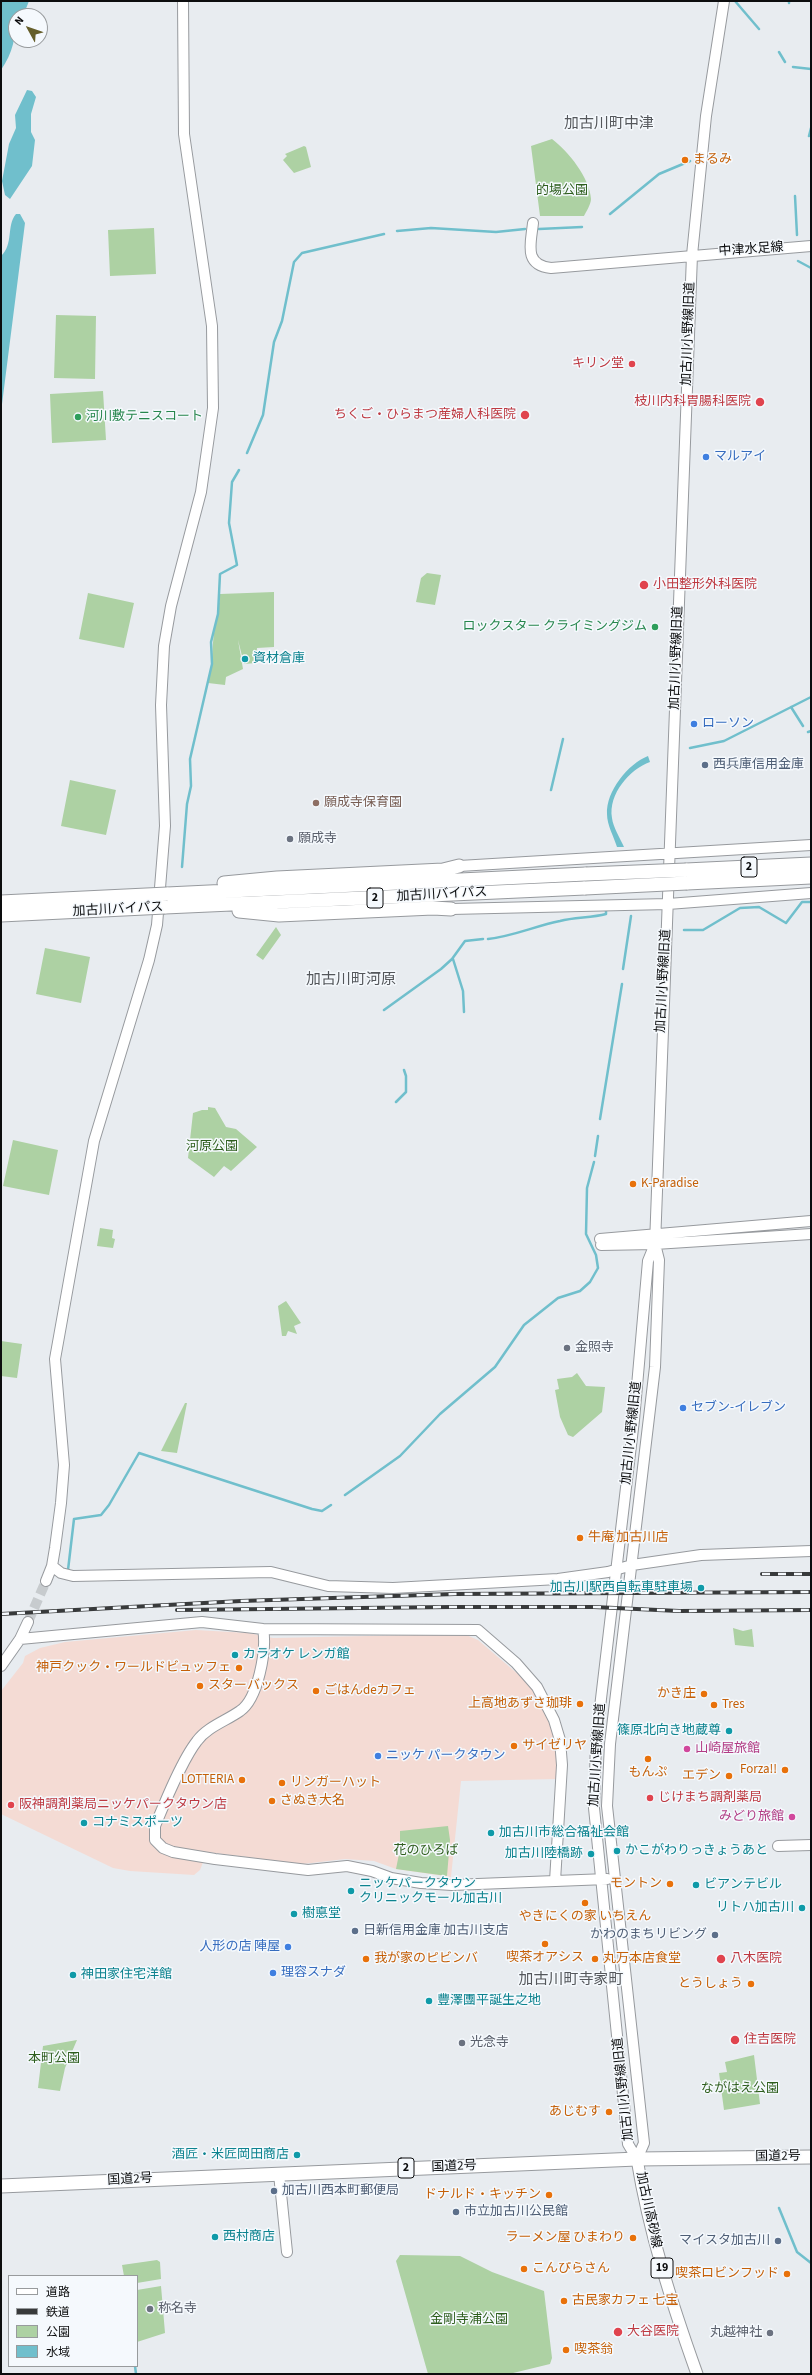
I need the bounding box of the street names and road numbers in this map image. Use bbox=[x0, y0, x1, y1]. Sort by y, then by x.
street label: 中津水足線 bbox=[718, 240, 784, 260]
street label: 加古川小野線旧道 bbox=[679, 282, 699, 386]
street label: 加古川小野線旧道 bbox=[667, 606, 687, 710]
road number: 2 bbox=[741, 857, 757, 877]
street label: 加古川バイパス bbox=[396, 885, 488, 905]
road number: 2 bbox=[367, 888, 383, 908]
street label: 加古川バイパス bbox=[72, 900, 164, 920]
street label: 加古川小野線旧道 bbox=[653, 929, 675, 1033]
street label: 加古川小野線旧道 bbox=[619, 1380, 645, 1486]
street label: 加古川小野線旧道 bbox=[587, 1703, 609, 1807]
street label: 加古川小野線旧道 bbox=[611, 2036, 637, 2142]
street label: 国道2号 bbox=[755, 2149, 801, 2165]
road number: 2 bbox=[398, 2158, 414, 2178]
street label: 国道2号 bbox=[431, 2158, 477, 2176]
street label: 加古川高砂線 bbox=[632, 2170, 664, 2250]
street label: 国道2号 bbox=[107, 2171, 153, 2189]
road number: 19 bbox=[651, 2258, 673, 2278]

